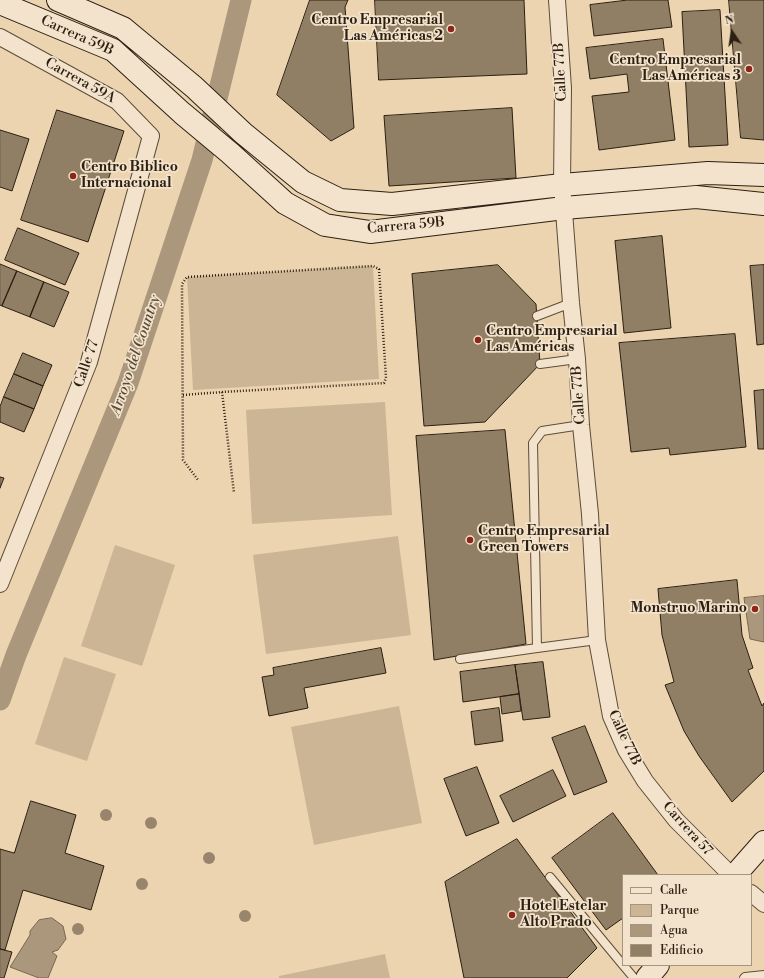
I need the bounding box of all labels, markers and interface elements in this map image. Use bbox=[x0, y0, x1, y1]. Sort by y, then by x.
street label: Carrera 59B bbox=[38, 12, 116, 60]
north arrow bbox=[712, 12, 752, 52]
place label: Centro Empresarial Las Américas 2 bbox=[311, 13, 443, 46]
text: N bbox=[723, 13, 735, 28]
marker: Centro Empresarial Las Américas 2 bbox=[446, 24, 456, 34]
street label: Calle 77B bbox=[551, 42, 571, 102]
place label: Centro Empresarial Las Américas 3 bbox=[609, 53, 741, 86]
street label: Carrera 59A bbox=[42, 55, 118, 107]
marker: Centro Empresarial Las Américas 3 bbox=[744, 64, 754, 74]
place label: Centro Biblico Internacional bbox=[81, 160, 178, 192]
marker: Centro Biblico Internacional bbox=[68, 171, 78, 181]
street label: Carrera 59B bbox=[366, 214, 446, 238]
water label: Arroyo del Country bbox=[107, 293, 165, 417]
place label: Centro Empresarial Las Américas bbox=[486, 324, 618, 356]
marker: Centro Empresarial Las Américas bbox=[473, 335, 483, 345]
street label: Calle 77 bbox=[71, 338, 103, 390]
street label: Calle 77B bbox=[569, 365, 589, 425]
place label: Centro Empresarial Green Towers bbox=[478, 524, 610, 556]
marker: Centro Empresarial Green Towers bbox=[465, 535, 475, 545]
place label: Monstruo Marino bbox=[630, 601, 747, 617]
marker: Monstruo Marino bbox=[750, 604, 760, 614]
street label: Calle 77B bbox=[604, 708, 644, 768]
street label: Carrera 57 bbox=[659, 799, 715, 859]
legend bbox=[622, 874, 752, 966]
text: Calle bbox=[660, 883, 687, 898]
place label: Hotel Estelar Alto Prado bbox=[520, 899, 607, 932]
text: Parque bbox=[660, 903, 699, 918]
marker: Hotel Estelar Alto Prado bbox=[507, 910, 517, 920]
text: Agua bbox=[660, 923, 688, 938]
text: Edificio bbox=[660, 943, 703, 958]

